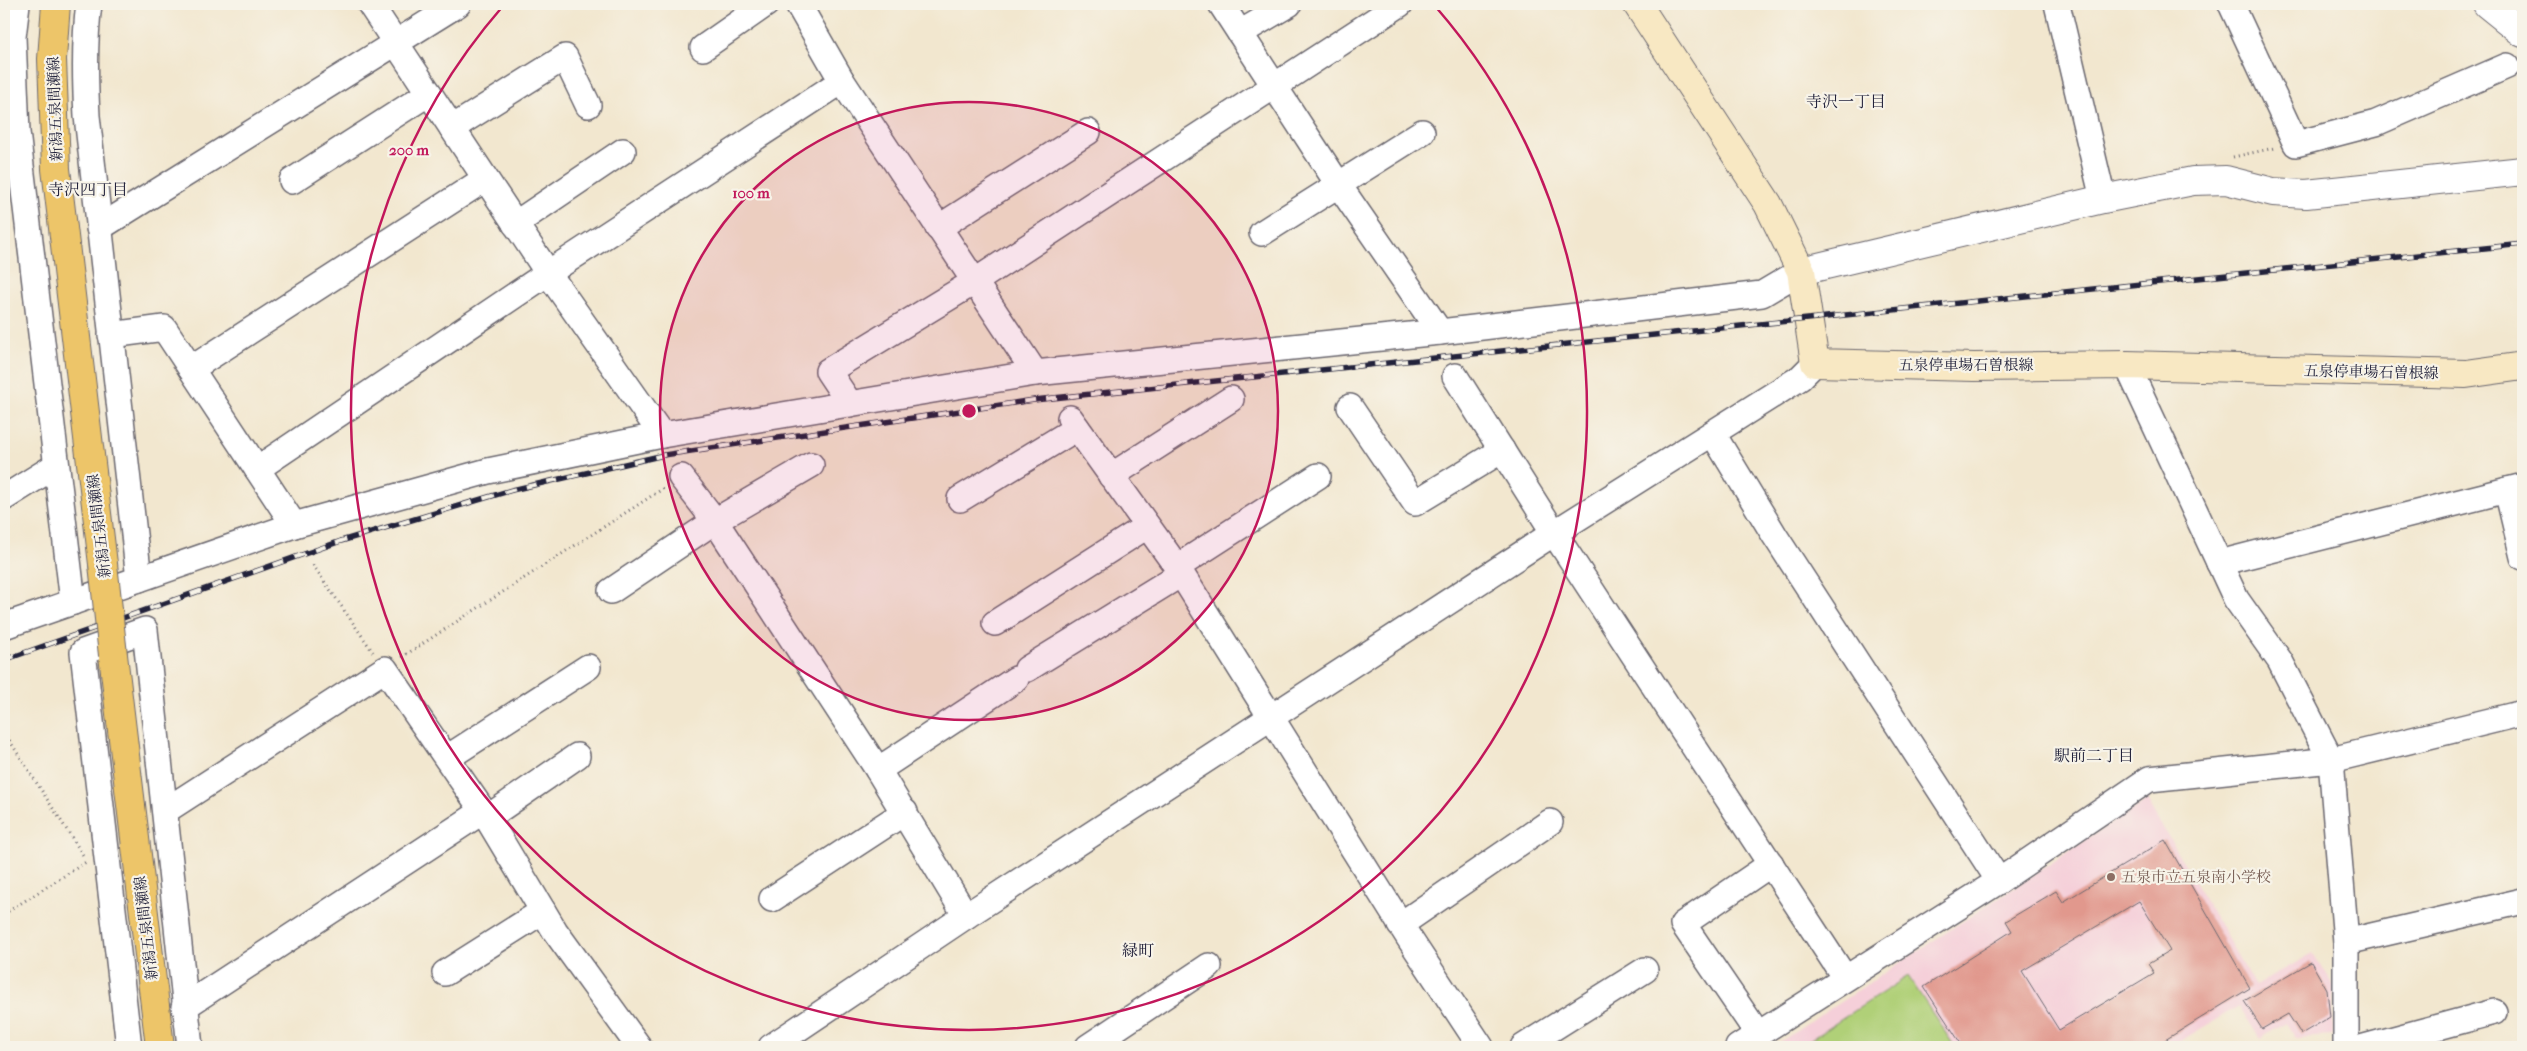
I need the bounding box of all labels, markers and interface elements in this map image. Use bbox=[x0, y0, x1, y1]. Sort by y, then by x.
street label: 新潟五泉間瀬線 bbox=[44, 56, 66, 162]
district label: 寺沢一丁目 bbox=[1806, 92, 1886, 111]
text: 200 m bbox=[389, 141, 429, 159]
district label: 寺沢四丁目 bbox=[48, 180, 128, 199]
text: 100 m bbox=[732, 184, 770, 202]
street label: 五泉停車場石曽根線 bbox=[1898, 356, 2034, 374]
street label: 五泉停車場石曽根線 bbox=[2303, 362, 2439, 382]
centre of rings bbox=[960, 402, 978, 420]
street label: 新潟五泉間瀬線 bbox=[84, 473, 114, 579]
district label: 駅前二丁目 bbox=[2054, 746, 2134, 765]
place label: 五泉市立五泉南小学校 bbox=[2121, 868, 2271, 886]
marker: 五泉市立五泉南小学校 bbox=[2105, 871, 2117, 883]
street label: 新潟五泉間瀬線 bbox=[131, 875, 161, 981]
district label: 緑町 bbox=[1122, 941, 1154, 960]

